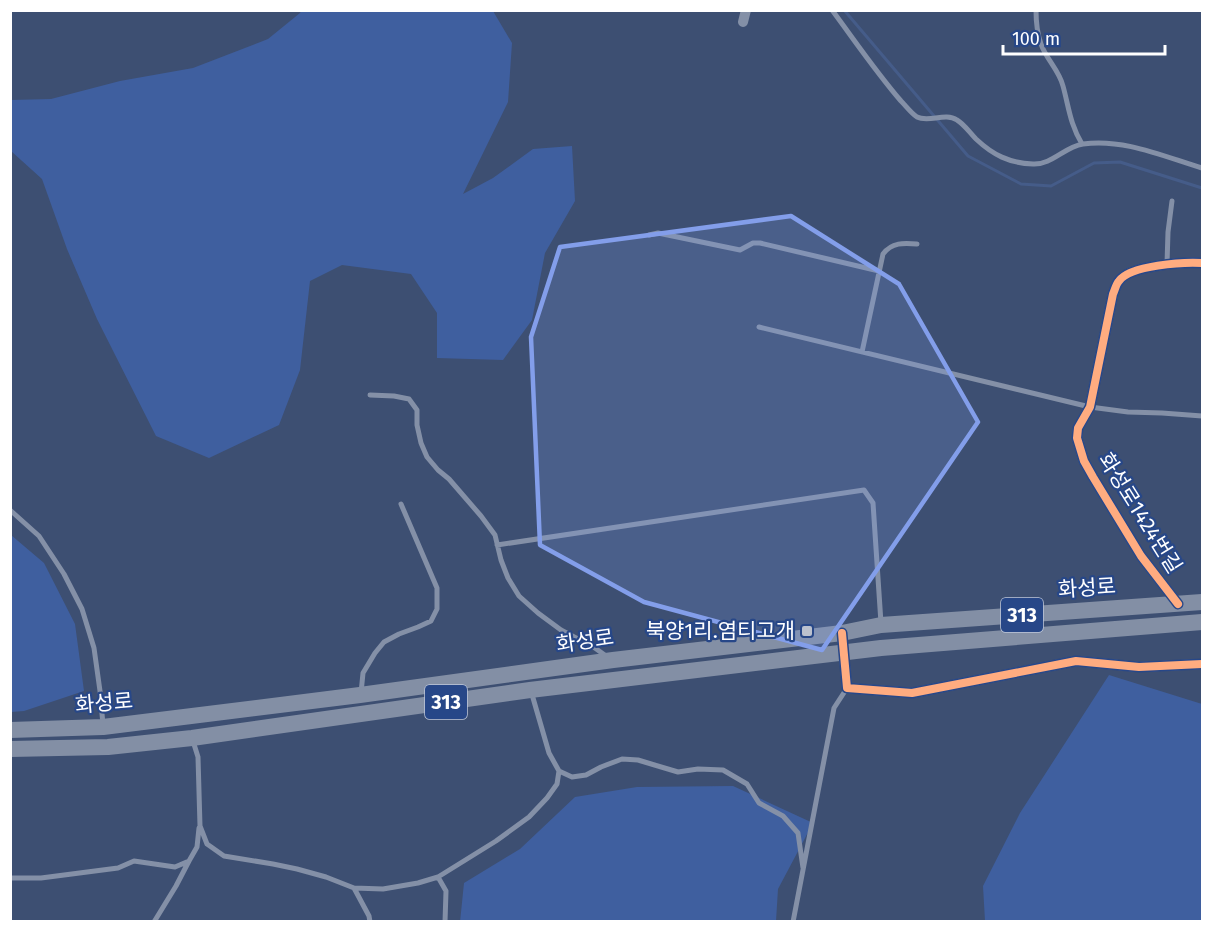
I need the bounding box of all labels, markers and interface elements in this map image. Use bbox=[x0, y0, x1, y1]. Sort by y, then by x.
scale bar bbox=[1003, 18, 1165, 56]
text: 100 m bbox=[1012, 28, 1060, 50]
street label: 화성로1424번길 bbox=[1093, 448, 1187, 578]
street label: 화성로 bbox=[1057, 573, 1117, 603]
road number: 313 bbox=[1001, 598, 1043, 632]
place label: 북양1리.염티고개 bbox=[646, 618, 795, 644]
street label: 화성로 bbox=[554, 624, 616, 658]
marker: 북양1리.염티고개 bbox=[800, 624, 814, 638]
road number: 313 bbox=[425, 685, 467, 719]
street label: 화성로 bbox=[74, 688, 134, 718]

